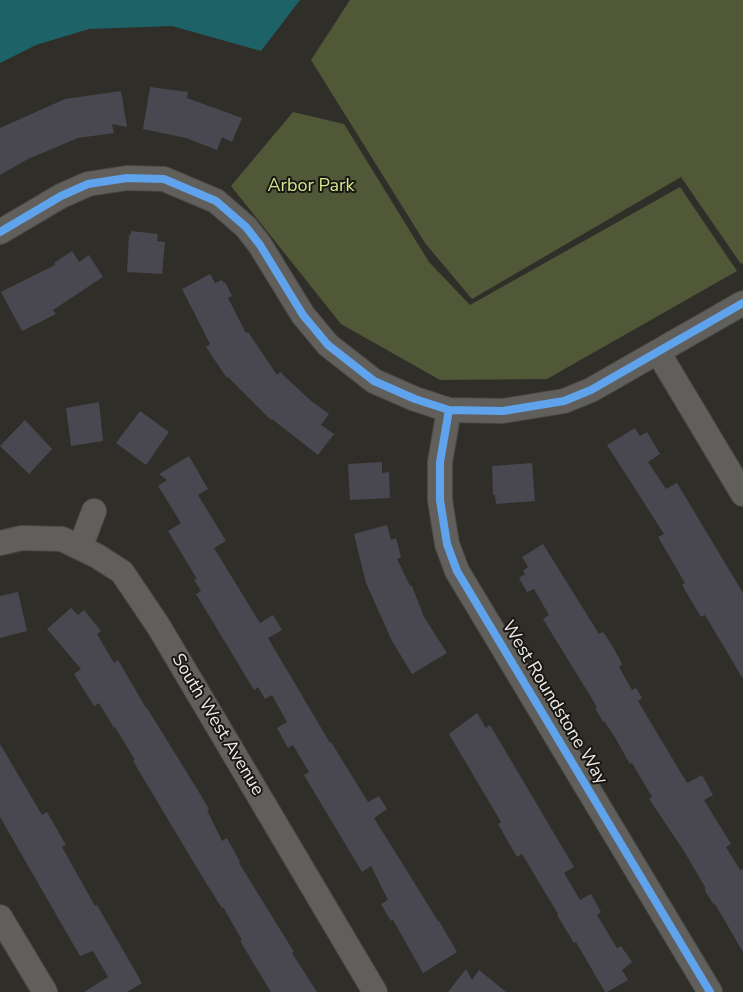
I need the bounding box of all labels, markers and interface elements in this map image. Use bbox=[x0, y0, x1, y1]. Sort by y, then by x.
park label: Arbor Park bbox=[267, 176, 355, 198]
street label: West Roundstone Way bbox=[497, 617, 611, 789]
street label: South West Avenue bbox=[166, 650, 268, 800]

